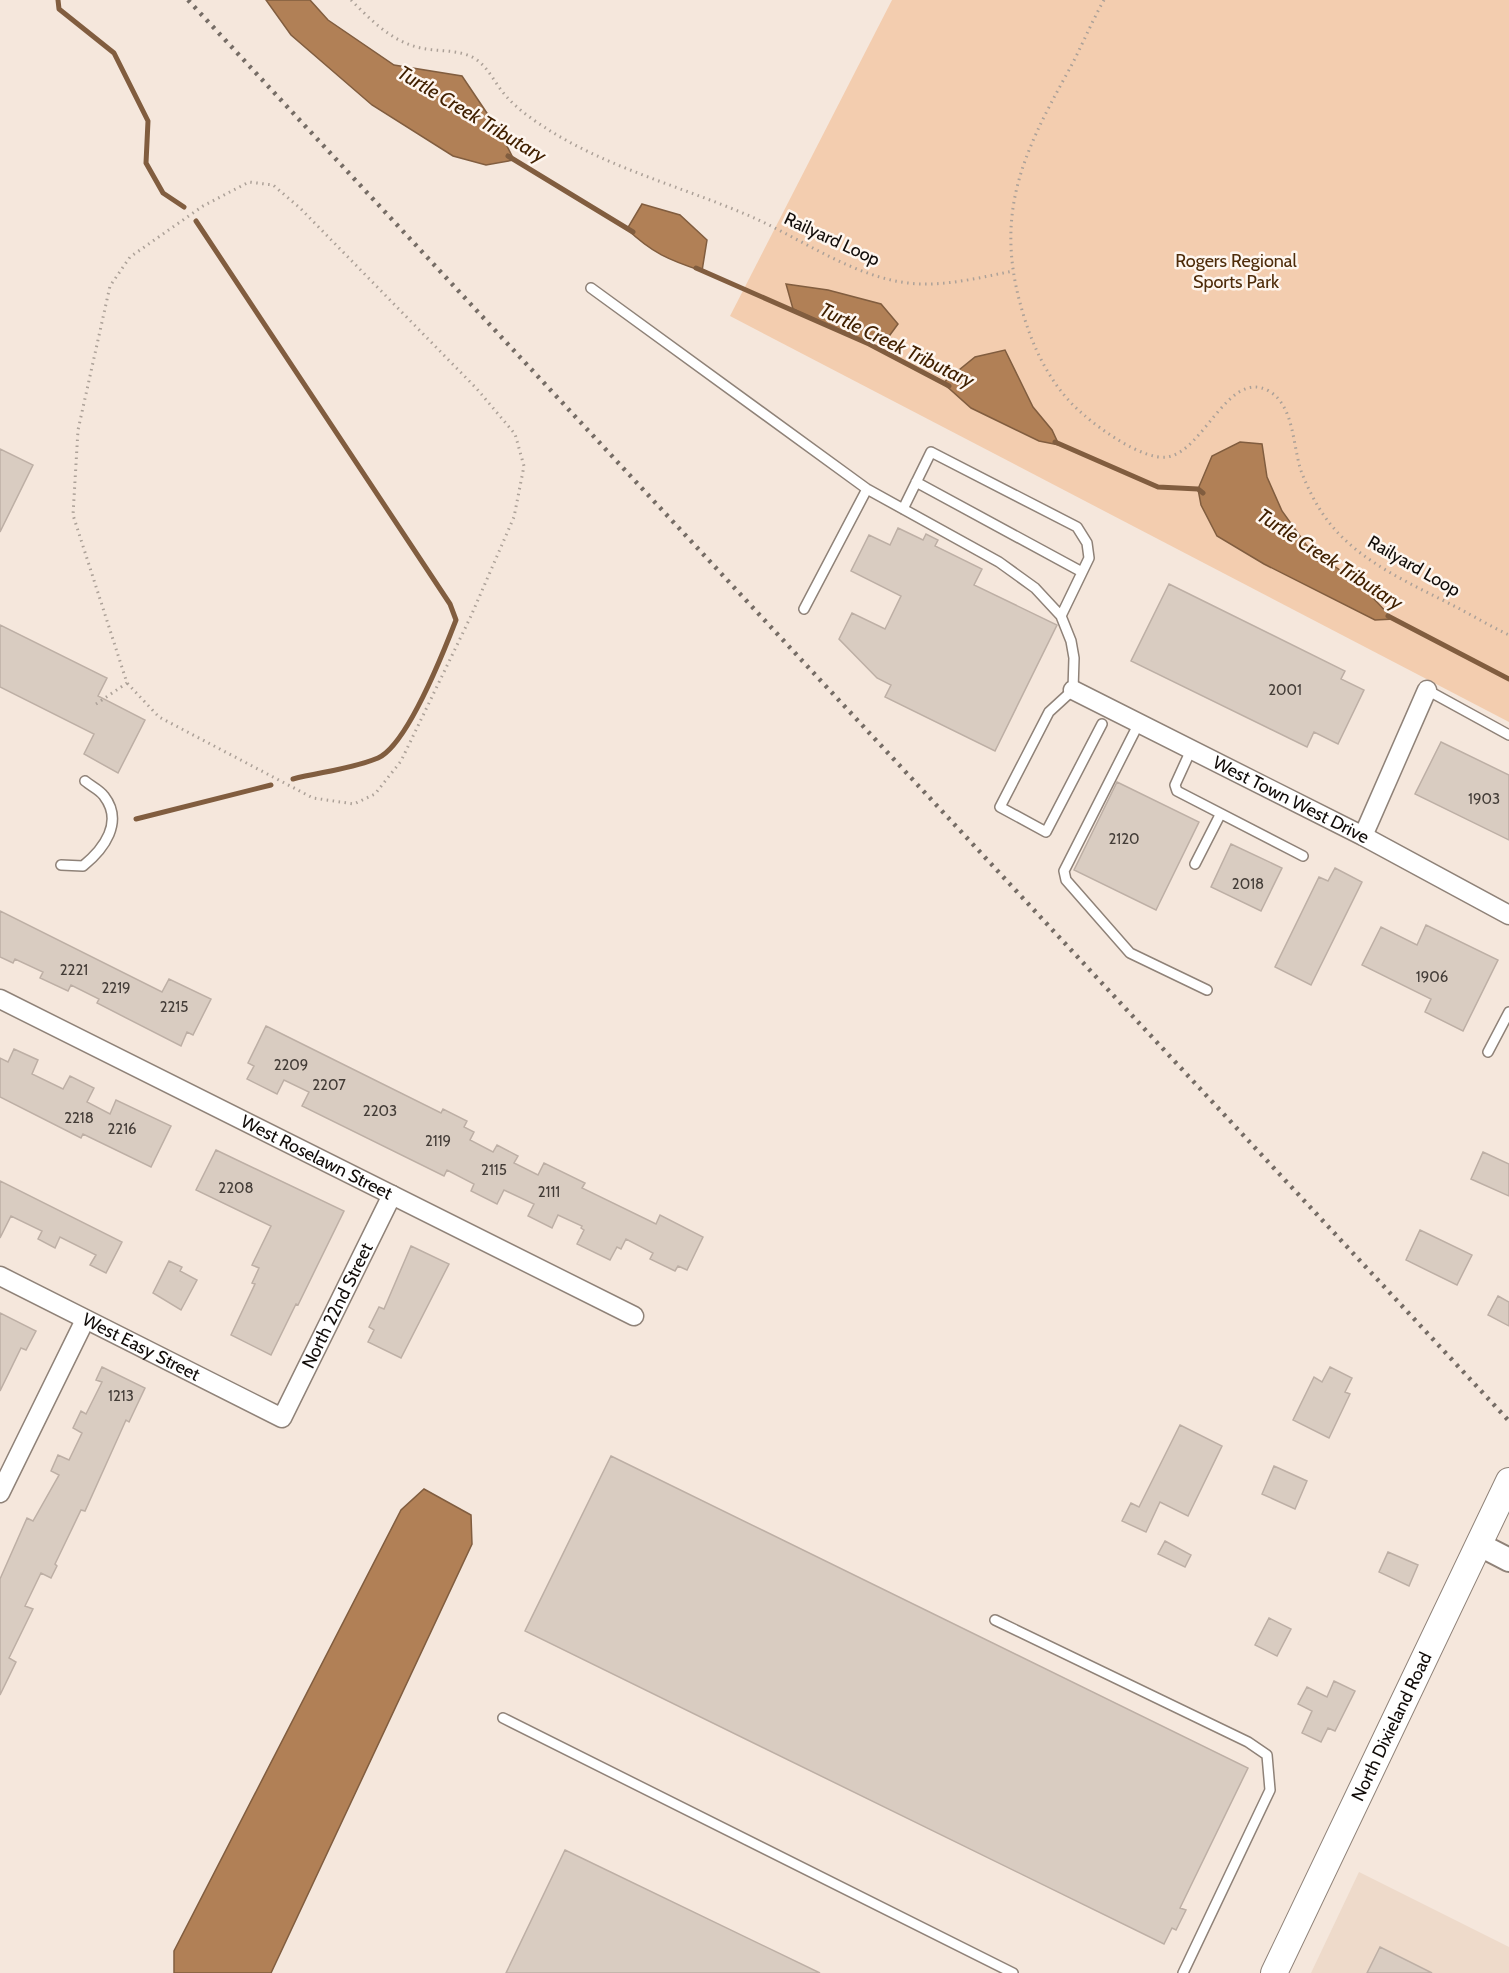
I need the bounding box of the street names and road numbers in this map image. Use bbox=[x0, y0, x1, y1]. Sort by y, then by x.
street label: Railyard Loop bbox=[781, 207, 883, 271]
street label: Railyard Loop bbox=[1364, 531, 1464, 601]
street label: West Town West Drive bbox=[1209, 751, 1373, 848]
street label: West Roselawn Street bbox=[237, 1110, 396, 1204]
street label: North 22nd Street bbox=[297, 1239, 378, 1372]
street label: West Easy Street bbox=[79, 1308, 204, 1386]
street label: North Dixieland Road bbox=[1347, 1649, 1437, 1805]

